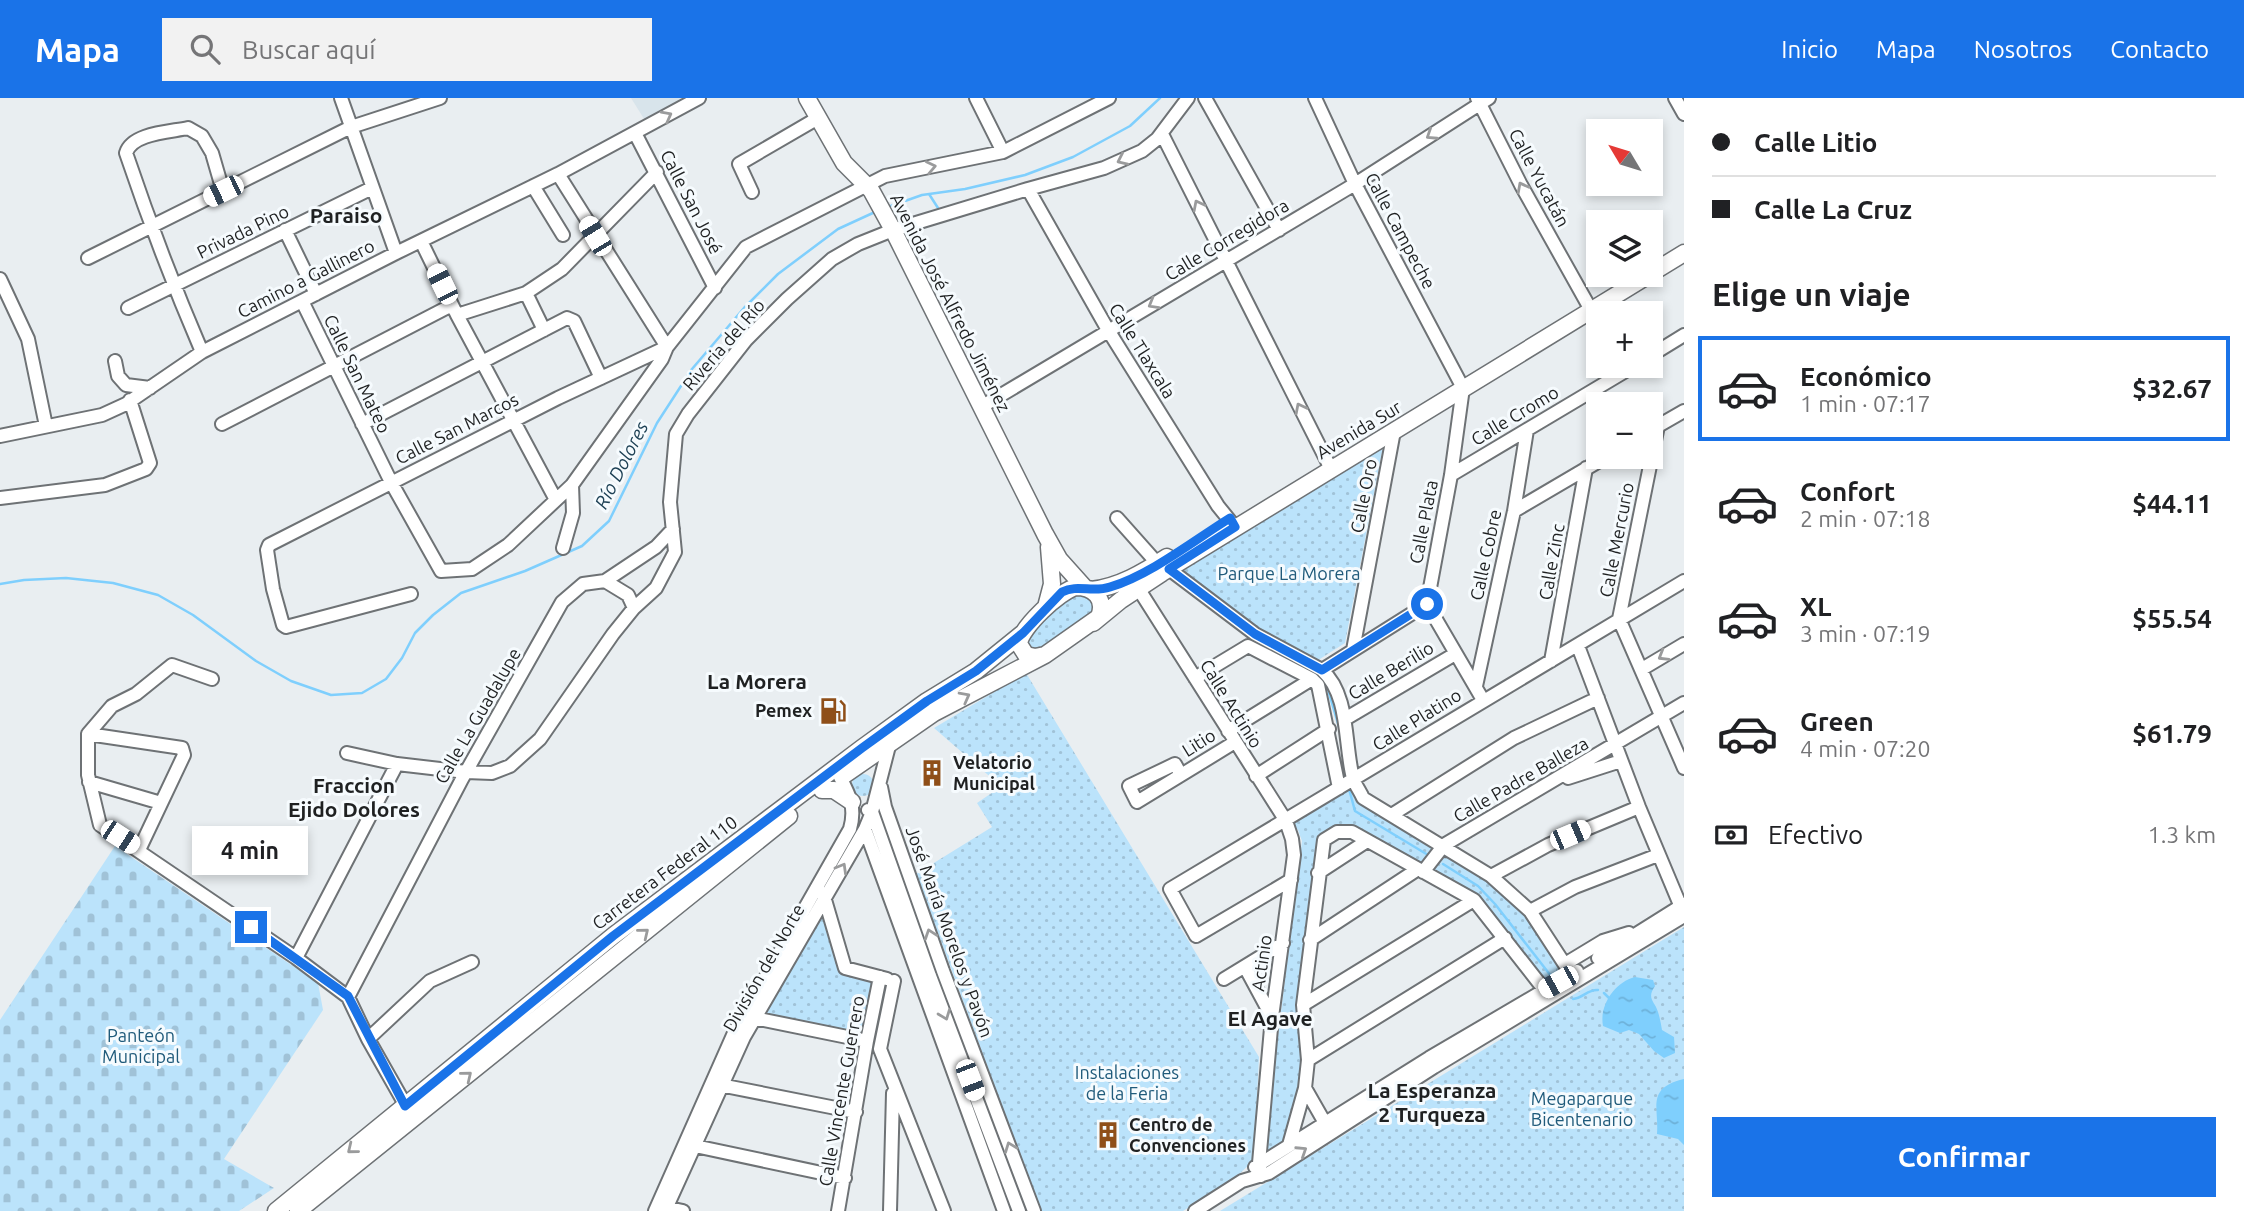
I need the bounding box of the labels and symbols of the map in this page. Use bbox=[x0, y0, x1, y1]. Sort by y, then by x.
one-way arrow bbox=[660, 110, 672, 124]
north arrow bbox=[1586, 119, 1662, 196]
street label: Calle Yucatán bbox=[1506, 125, 1574, 230]
one-way arrow bbox=[1426, 127, 1439, 140]
street label: Calle San José bbox=[657, 146, 727, 257]
one-way arrow bbox=[1117, 152, 1129, 166]
one-way arrow bbox=[925, 160, 937, 175]
street label: Calle Campeche bbox=[1362, 169, 1440, 292]
car bbox=[200, 172, 247, 210]
one-way arrow bbox=[1517, 181, 1530, 194]
street label: Avenida José Alfredo Jiménez bbox=[887, 190, 1015, 415]
street label: Calle Corregidora bbox=[1161, 194, 1292, 284]
street label: Privada Pino bbox=[193, 200, 292, 262]
one-way arrow bbox=[1192, 200, 1206, 212]
district label: Paraiso bbox=[310, 203, 382, 227]
car bbox=[576, 213, 615, 259]
street label: Camino a Gallinero bbox=[234, 235, 377, 321]
car bbox=[424, 261, 461, 307]
street label: Riveria del Río bbox=[678, 295, 768, 394]
one-way arrow bbox=[1148, 296, 1160, 309]
street label: Calle Tlaxcala bbox=[1106, 299, 1180, 402]
street label: Calle San Mateo bbox=[321, 311, 395, 436]
street label: Calle Cromo bbox=[1467, 381, 1562, 449]
street label: Calle San Marcos bbox=[392, 388, 522, 468]
street label: Avenida Sur bbox=[1313, 396, 1405, 462]
one-way arrow bbox=[1295, 403, 1309, 415]
water label: Río Dolores bbox=[590, 418, 652, 512]
street label: Calle Oro bbox=[1346, 457, 1380, 535]
street label: Calle Plata bbox=[1405, 478, 1441, 565]
street label: Calle Mercurio bbox=[1595, 481, 1637, 599]
street label: Calle Cobre bbox=[1466, 507, 1504, 602]
street label: Calle Zinc bbox=[1534, 522, 1568, 602]
park label: Parque La Morera bbox=[1217, 563, 1361, 583]
route start bbox=[1411, 588, 1443, 620]
street label: Calle Berilio bbox=[1344, 637, 1437, 703]
street label: Calle La Guadalupe bbox=[430, 644, 524, 787]
one-way arrow bbox=[1657, 648, 1670, 661]
street label: Calle Actinio bbox=[1197, 656, 1267, 751]
district label: La Morera bbox=[707, 669, 807, 693]
street label: Calle Platino bbox=[1368, 684, 1465, 754]
one-way arrow bbox=[957, 692, 970, 705]
fuel station icon: Pemex bbox=[818, 696, 848, 726]
place label: Pemex bbox=[755, 700, 812, 720]
street label: Litio bbox=[1178, 724, 1219, 760]
street label: Calle Padre Balleza bbox=[1449, 732, 1592, 826]
place label: Velatorio Municipal bbox=[953, 752, 1035, 793]
building icon: Velatorio Municipal bbox=[917, 758, 947, 788]
district label: Fraccion Ejido Dolores bbox=[288, 773, 420, 821]
street label: Carretera Federal 110 bbox=[588, 811, 741, 933]
car bbox=[97, 817, 144, 857]
car bbox=[1547, 817, 1594, 853]
street label: José María Morelos y Pavón bbox=[902, 823, 997, 1040]
callout: 4 min bbox=[193, 826, 309, 874]
one-way arrow bbox=[834, 863, 847, 875]
street label: División del Norte bbox=[719, 900, 808, 1035]
route end bbox=[235, 911, 267, 943]
one-way arrow bbox=[635, 929, 648, 941]
one-way arrow bbox=[924, 929, 938, 941]
street label: Actinio bbox=[1247, 933, 1275, 992]
car bbox=[1535, 963, 1582, 1001]
street label: Calle Vincente Guerrero bbox=[814, 994, 868, 1188]
district label: El Agave bbox=[1227, 1006, 1313, 1030]
one-way arrow bbox=[936, 1009, 950, 1021]
park label: Panteón Municipal bbox=[102, 1025, 180, 1066]
car bbox=[953, 1057, 988, 1103]
park label: Instalaciones de la Feria bbox=[1075, 1062, 1179, 1103]
one-way arrow bbox=[460, 1072, 472, 1085]
district label: La Esperanza 2 Turqueza bbox=[1368, 1078, 1496, 1126]
park label: Megaparque Bicentenario bbox=[1531, 1088, 1633, 1129]
place label: Centro de Convenciones bbox=[1129, 1114, 1246, 1155]
building icon: Centro de Convenciones bbox=[1093, 1120, 1123, 1150]
one-way arrow bbox=[347, 1141, 360, 1153]
one-way arrow bbox=[1004, 1142, 1018, 1154]
one-way arrow bbox=[1295, 1147, 1308, 1160]

